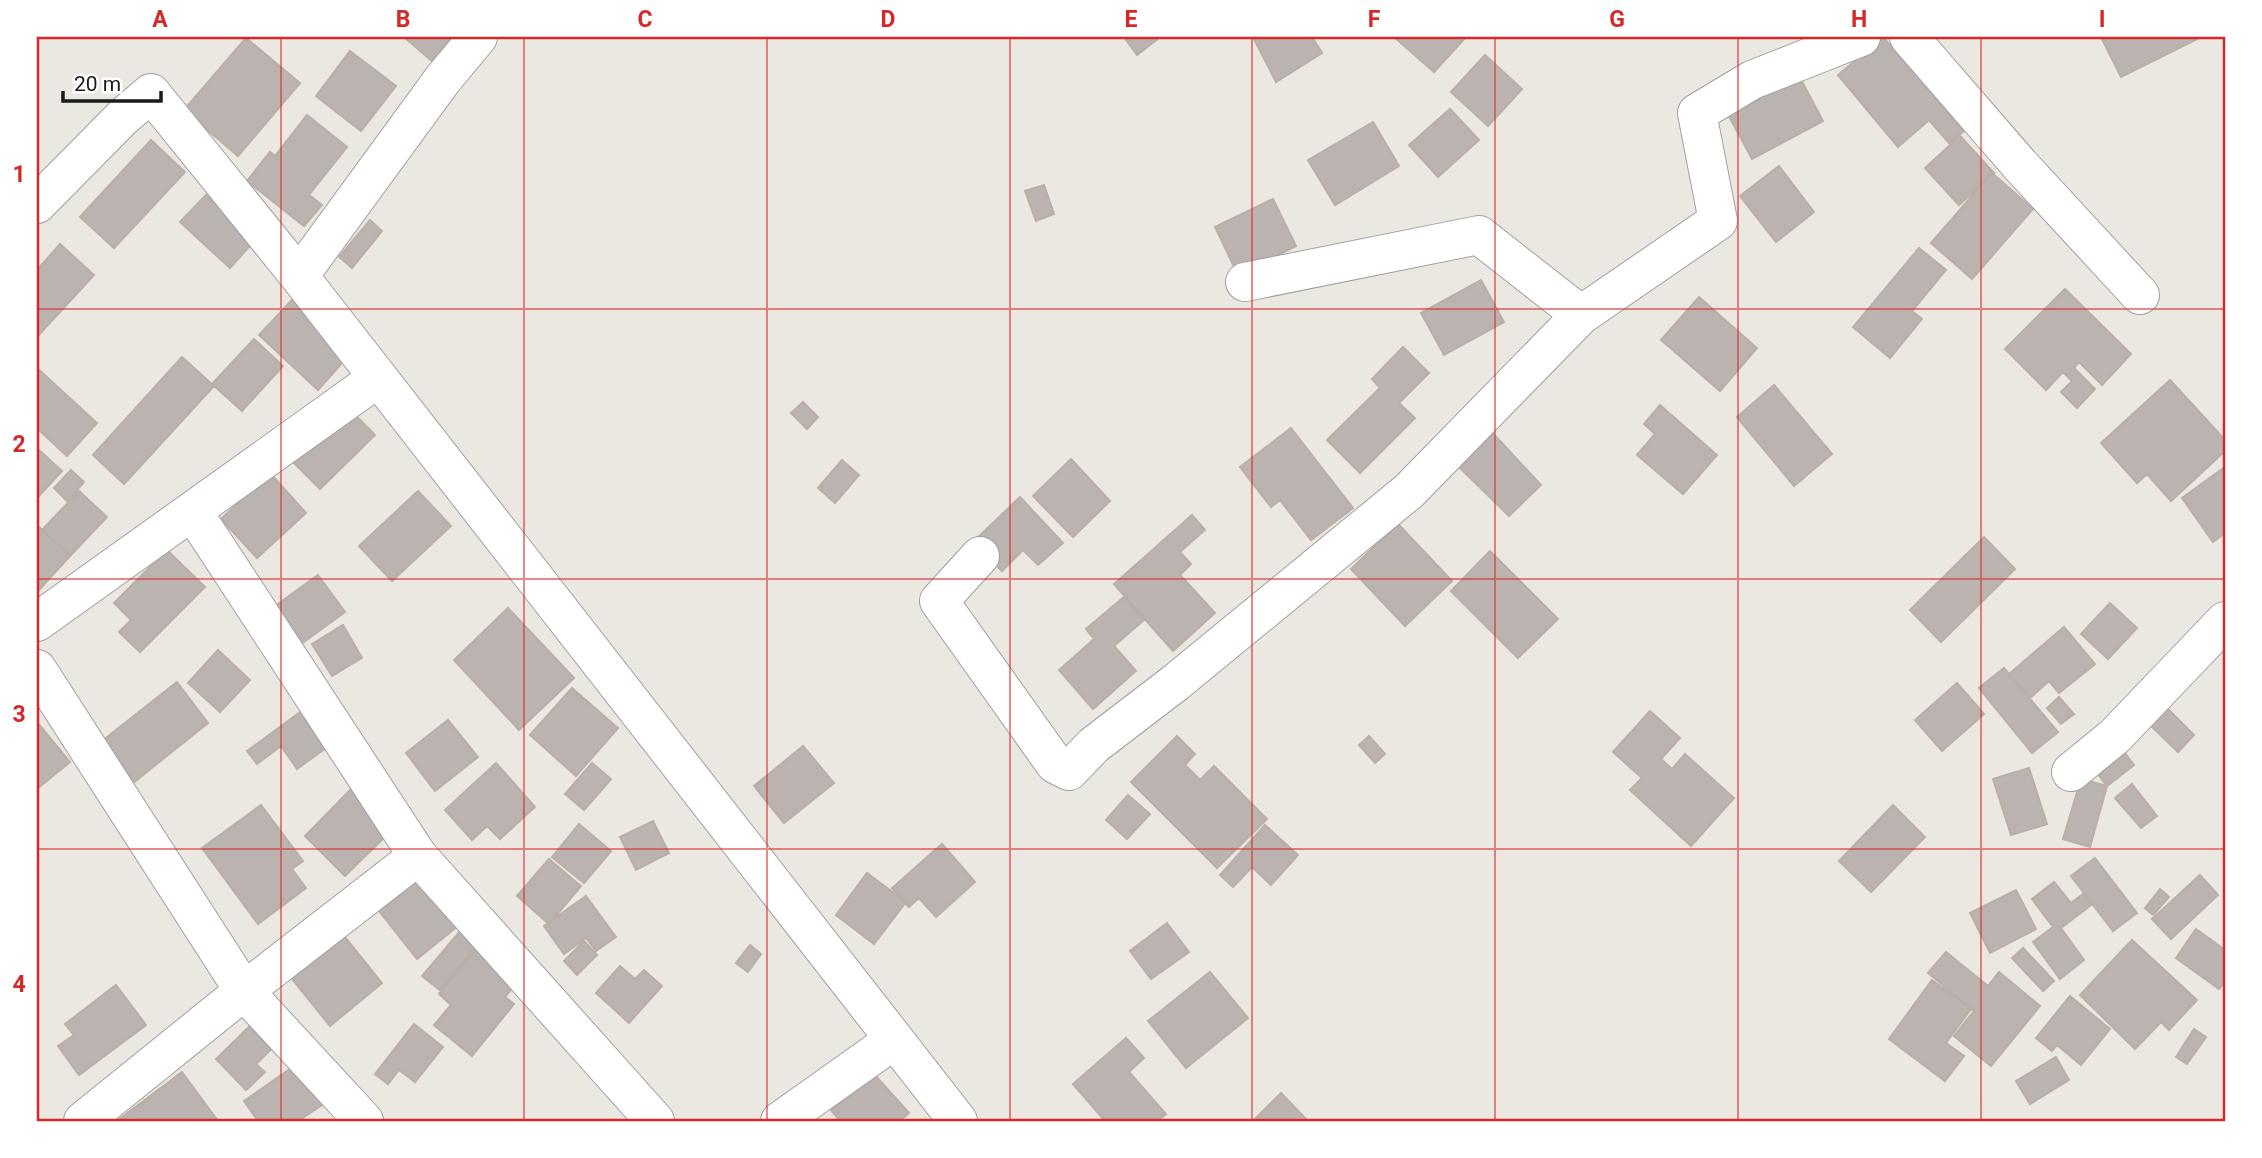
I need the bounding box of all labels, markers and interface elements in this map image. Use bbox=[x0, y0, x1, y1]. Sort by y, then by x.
text: A bbox=[152, 6, 168, 33]
text: B bbox=[396, 6, 410, 33]
text: C bbox=[637, 6, 653, 33]
text: D bbox=[881, 6, 895, 33]
text: E bbox=[1125, 6, 1138, 33]
text: F bbox=[1368, 6, 1381, 33]
text: G bbox=[1609, 6, 1625, 33]
text: H bbox=[1851, 6, 1867, 33]
text: I bbox=[2099, 6, 2105, 33]
scale bar bbox=[63, 60, 161, 104]
text: 20 m bbox=[74, 72, 121, 96]
text: 1 bbox=[12, 161, 26, 188]
text: 2 bbox=[12, 431, 26, 458]
text: 3 bbox=[12, 701, 26, 728]
text: 4 bbox=[12, 971, 26, 998]

